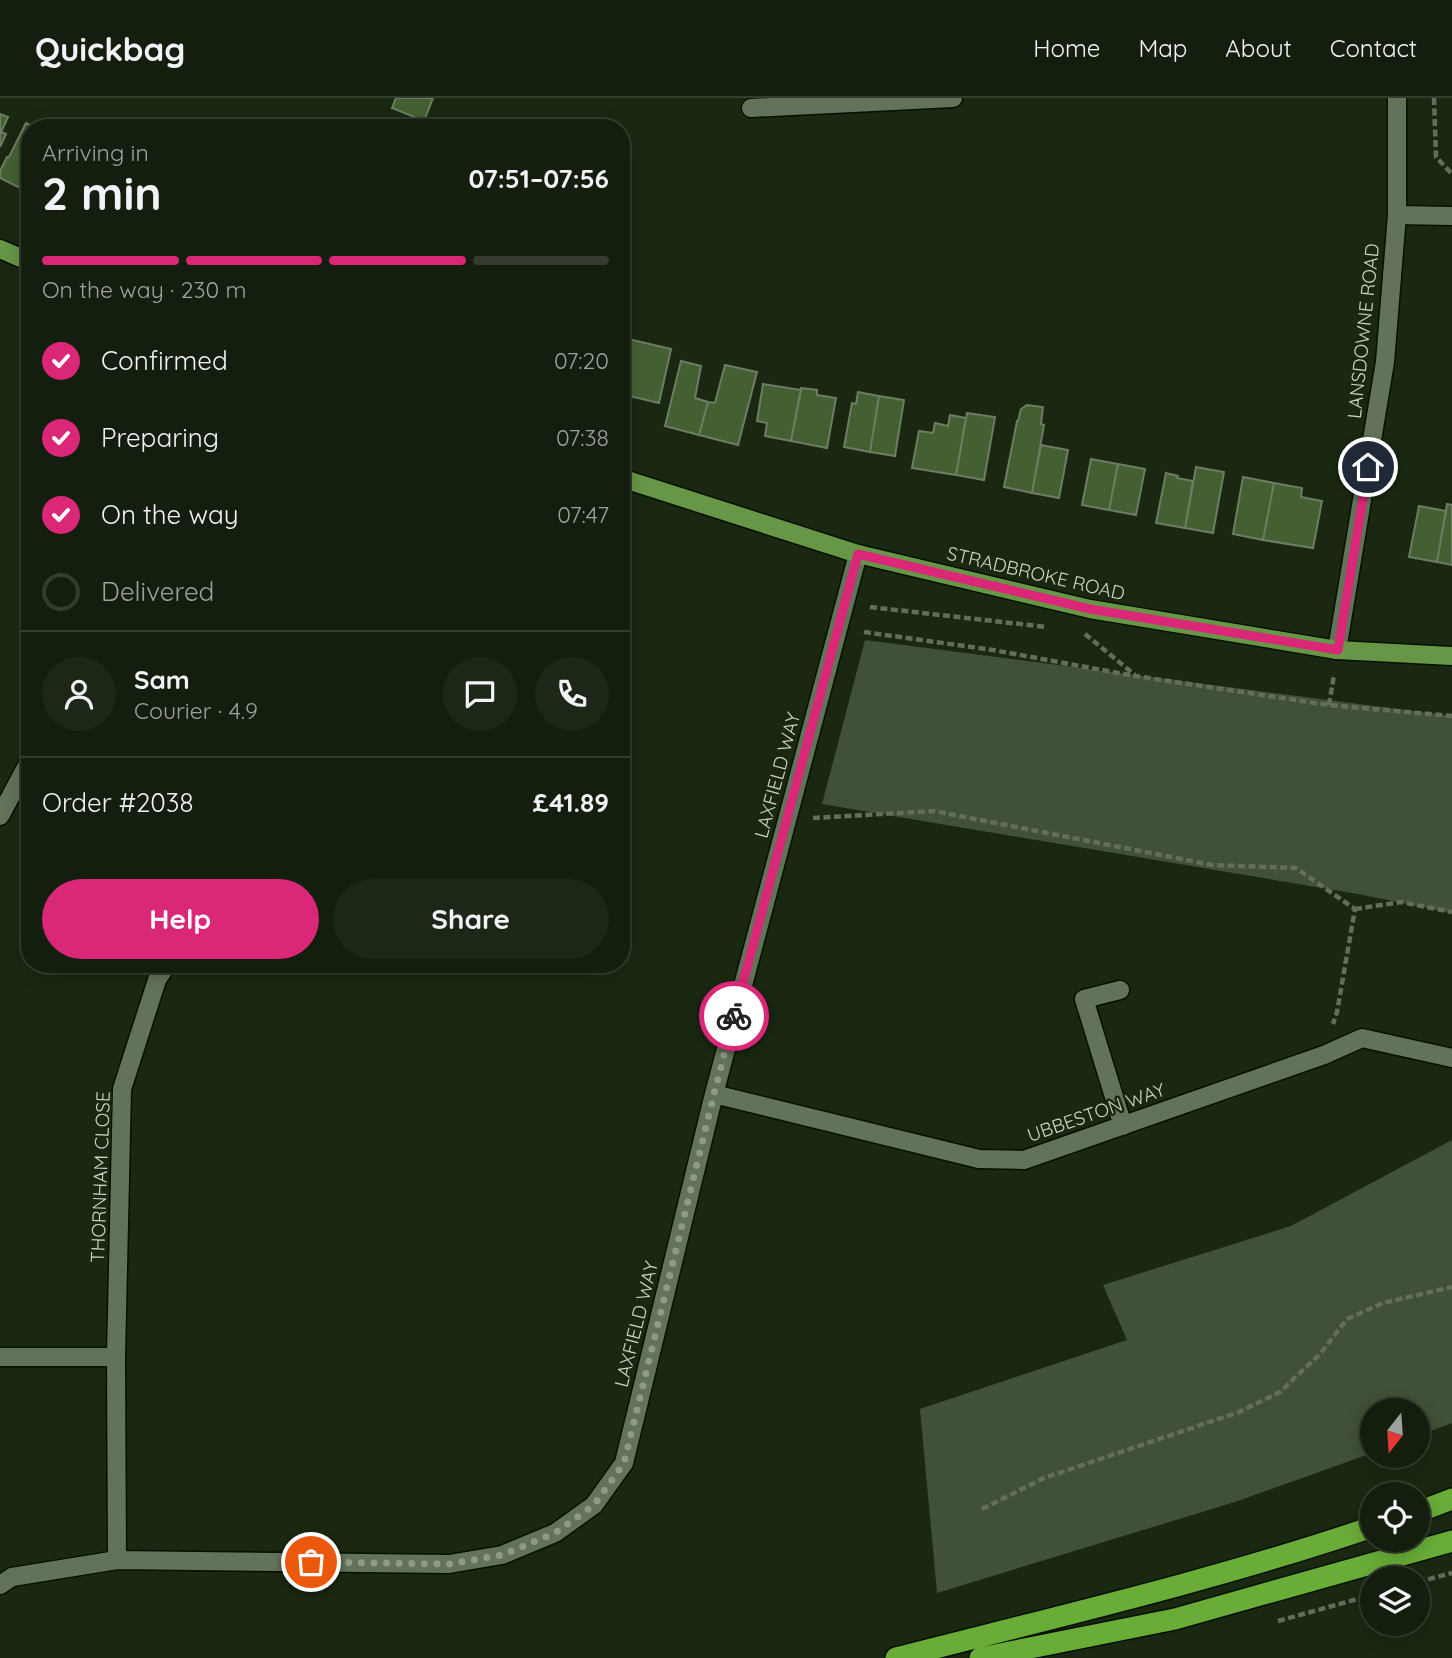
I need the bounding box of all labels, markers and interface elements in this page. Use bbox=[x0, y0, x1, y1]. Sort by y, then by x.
text: Quickbag bbox=[35, 28, 185, 69]
text: Home bbox=[1033, 33, 1100, 63]
text: Map bbox=[1138, 33, 1187, 63]
text: About bbox=[1225, 33, 1292, 63]
text: Contact bbox=[1330, 33, 1417, 63]
text: Arriving in bbox=[42, 138, 149, 167]
text: 07:51–07:56 bbox=[469, 162, 609, 195]
text: 2 min bbox=[42, 164, 162, 222]
street label: LANSDOWNE ROAD bbox=[1342, 242, 1384, 420]
text: On the way · 230 m bbox=[42, 275, 247, 304]
icon: check bbox=[42, 342, 80, 380]
text: Confirmed bbox=[101, 344, 228, 377]
text: 07:20 bbox=[554, 346, 609, 375]
icon: check bbox=[42, 419, 80, 457]
text: Preparing bbox=[101, 421, 219, 454]
text: 07:38 bbox=[556, 423, 609, 452]
pin bbox=[1338, 437, 1398, 497]
icon: home bbox=[1349, 448, 1387, 486]
icon: check bbox=[42, 496, 80, 534]
text: On the way bbox=[101, 498, 239, 531]
text: 07:47 bbox=[557, 500, 609, 529]
street label: STRADBROKE ROAD bbox=[945, 541, 1127, 605]
text: Delivered bbox=[101, 575, 214, 608]
button: person bbox=[42, 657, 116, 731]
button: chat bbox=[443, 657, 517, 731]
button: phone bbox=[535, 657, 609, 731]
text: Sam bbox=[134, 663, 190, 696]
text: Courier · 4.9 bbox=[134, 696, 258, 725]
street label: LAXFIELD WAY bbox=[749, 709, 805, 841]
text: Order #2038 bbox=[42, 786, 193, 819]
text: £41.89 bbox=[533, 786, 609, 819]
button: Help bbox=[42, 879, 319, 959]
button: Share bbox=[333, 879, 609, 959]
courier bbox=[699, 981, 769, 1051]
icon: bike bbox=[715, 997, 753, 1035]
street label: UBBESTON WAY bbox=[1024, 1077, 1169, 1147]
street label: THORNHAM CLOSE bbox=[85, 1091, 115, 1263]
street label: LAXFIELD WAY bbox=[609, 1258, 663, 1390]
north arrow bbox=[1360, 1398, 1430, 1468]
map controls bbox=[1360, 1398, 1430, 1636]
button: locate bbox=[1360, 1482, 1430, 1552]
pin bbox=[281, 1532, 341, 1592]
icon: bag bbox=[292, 1543, 330, 1581]
button: layers bbox=[1360, 1566, 1430, 1636]

